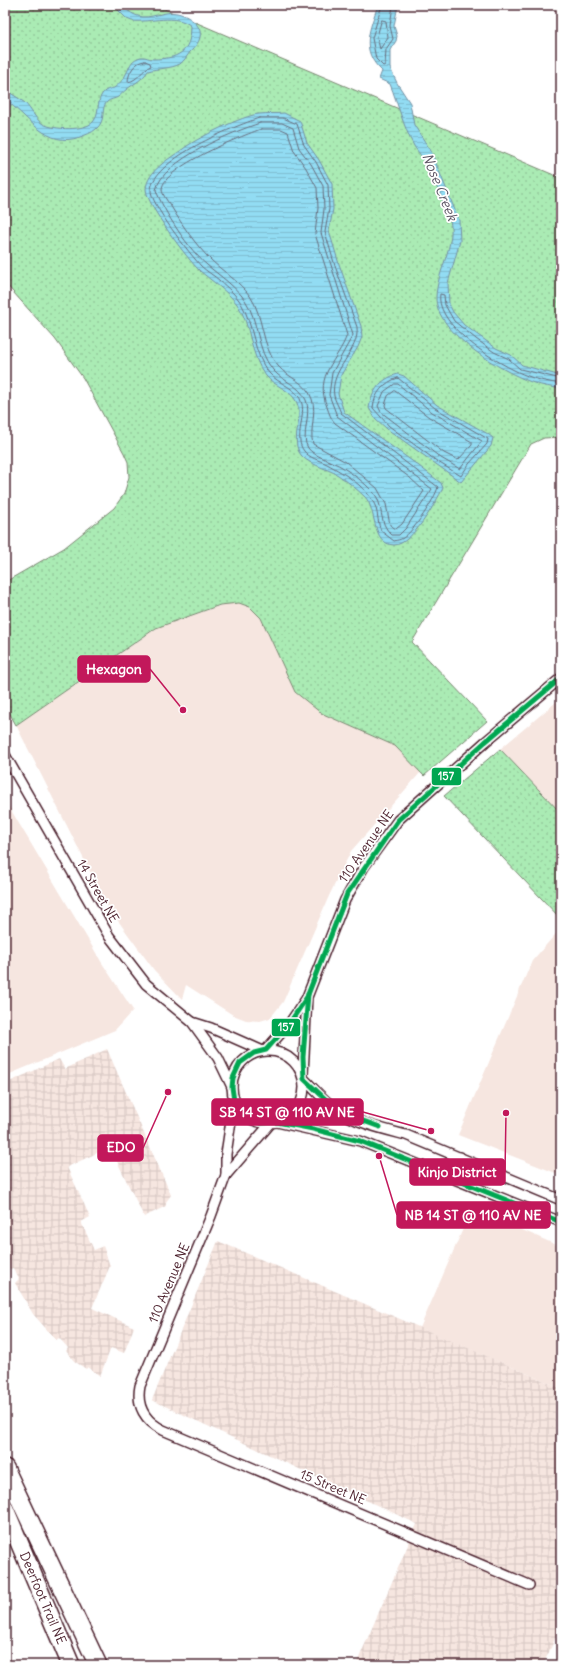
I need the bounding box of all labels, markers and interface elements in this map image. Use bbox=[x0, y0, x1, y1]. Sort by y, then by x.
water label: Nose Creek bbox=[418, 151, 462, 224]
callout: Hexagon bbox=[78, 656, 150, 682]
text: Hexagon bbox=[86, 660, 142, 678]
line badge: 157 bbox=[431, 767, 462, 786]
text: 157 bbox=[438, 769, 455, 783]
street label: 110 Avenue NE bbox=[335, 806, 398, 886]
street label: 14 Street NE bbox=[73, 856, 123, 926]
line badge: 157 bbox=[271, 1018, 301, 1037]
text: 157 bbox=[278, 1020, 295, 1034]
callout: SB 14 ST @ 110 AV NE bbox=[212, 1099, 363, 1125]
text: SB 14 ST @ 110 AV NE bbox=[219, 1103, 355, 1121]
callout: EDO bbox=[98, 1135, 143, 1161]
text: EDO bbox=[107, 1138, 136, 1156]
callout: Kinjo District bbox=[410, 1159, 505, 1185]
text: Kinjo District bbox=[417, 1163, 497, 1181]
callout: NB 14 ST @ 110 AV NE bbox=[397, 1202, 550, 1228]
text: NB 14 ST @ 110 AV NE bbox=[404, 1206, 542, 1224]
street label: 110 Avenue NE bbox=[145, 1240, 194, 1326]
street label: 15 Street NE bbox=[297, 1465, 369, 1509]
street label: Deerfoot Trail NE bbox=[16, 1549, 70, 1647]

